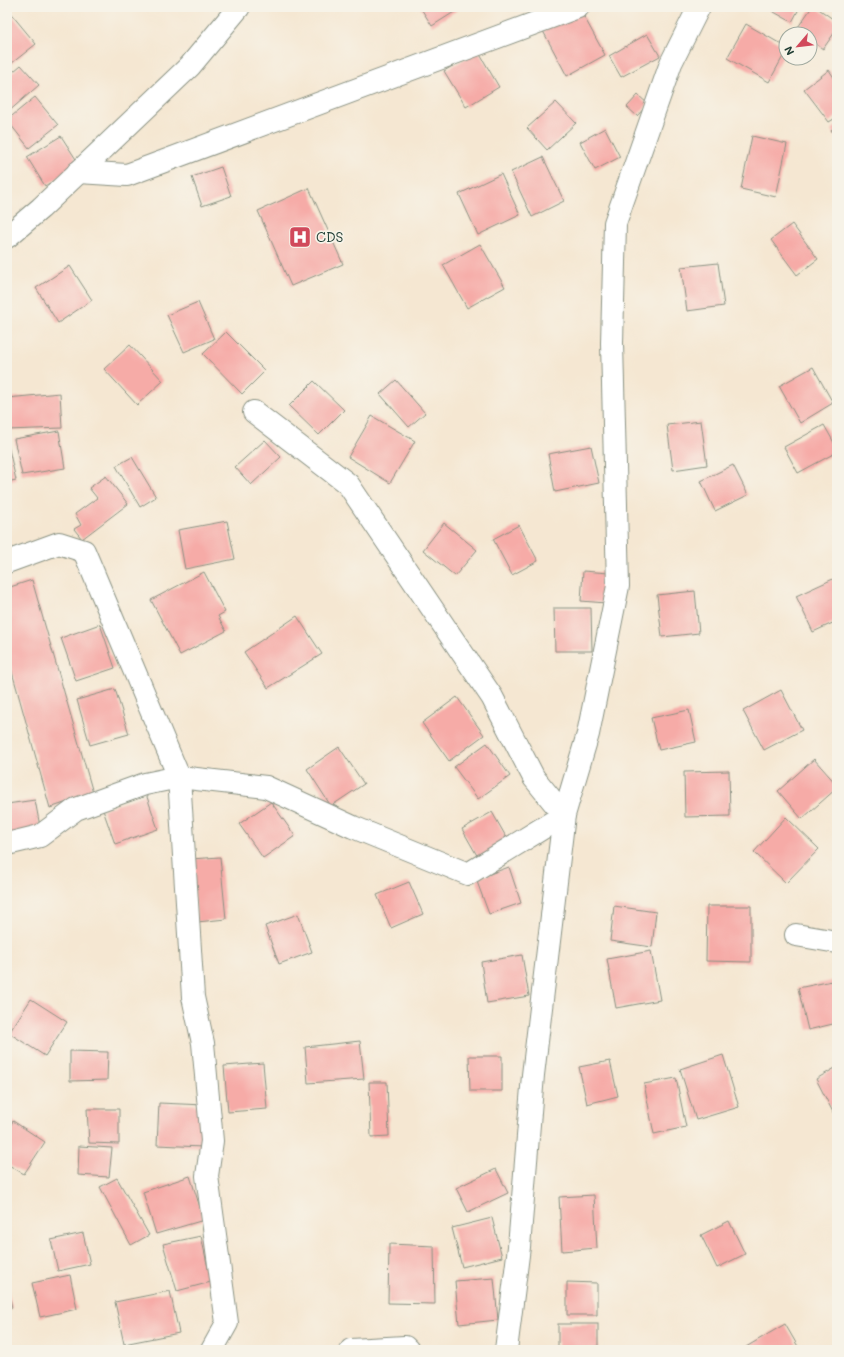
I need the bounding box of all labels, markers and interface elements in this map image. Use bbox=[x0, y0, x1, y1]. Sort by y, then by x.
north arrow bbox=[778, 26, 818, 66]
text: N bbox=[780, 44, 797, 58]
hospital icon: CDS bbox=[287, 224, 313, 250]
place label: CDS bbox=[316, 227, 344, 246]

